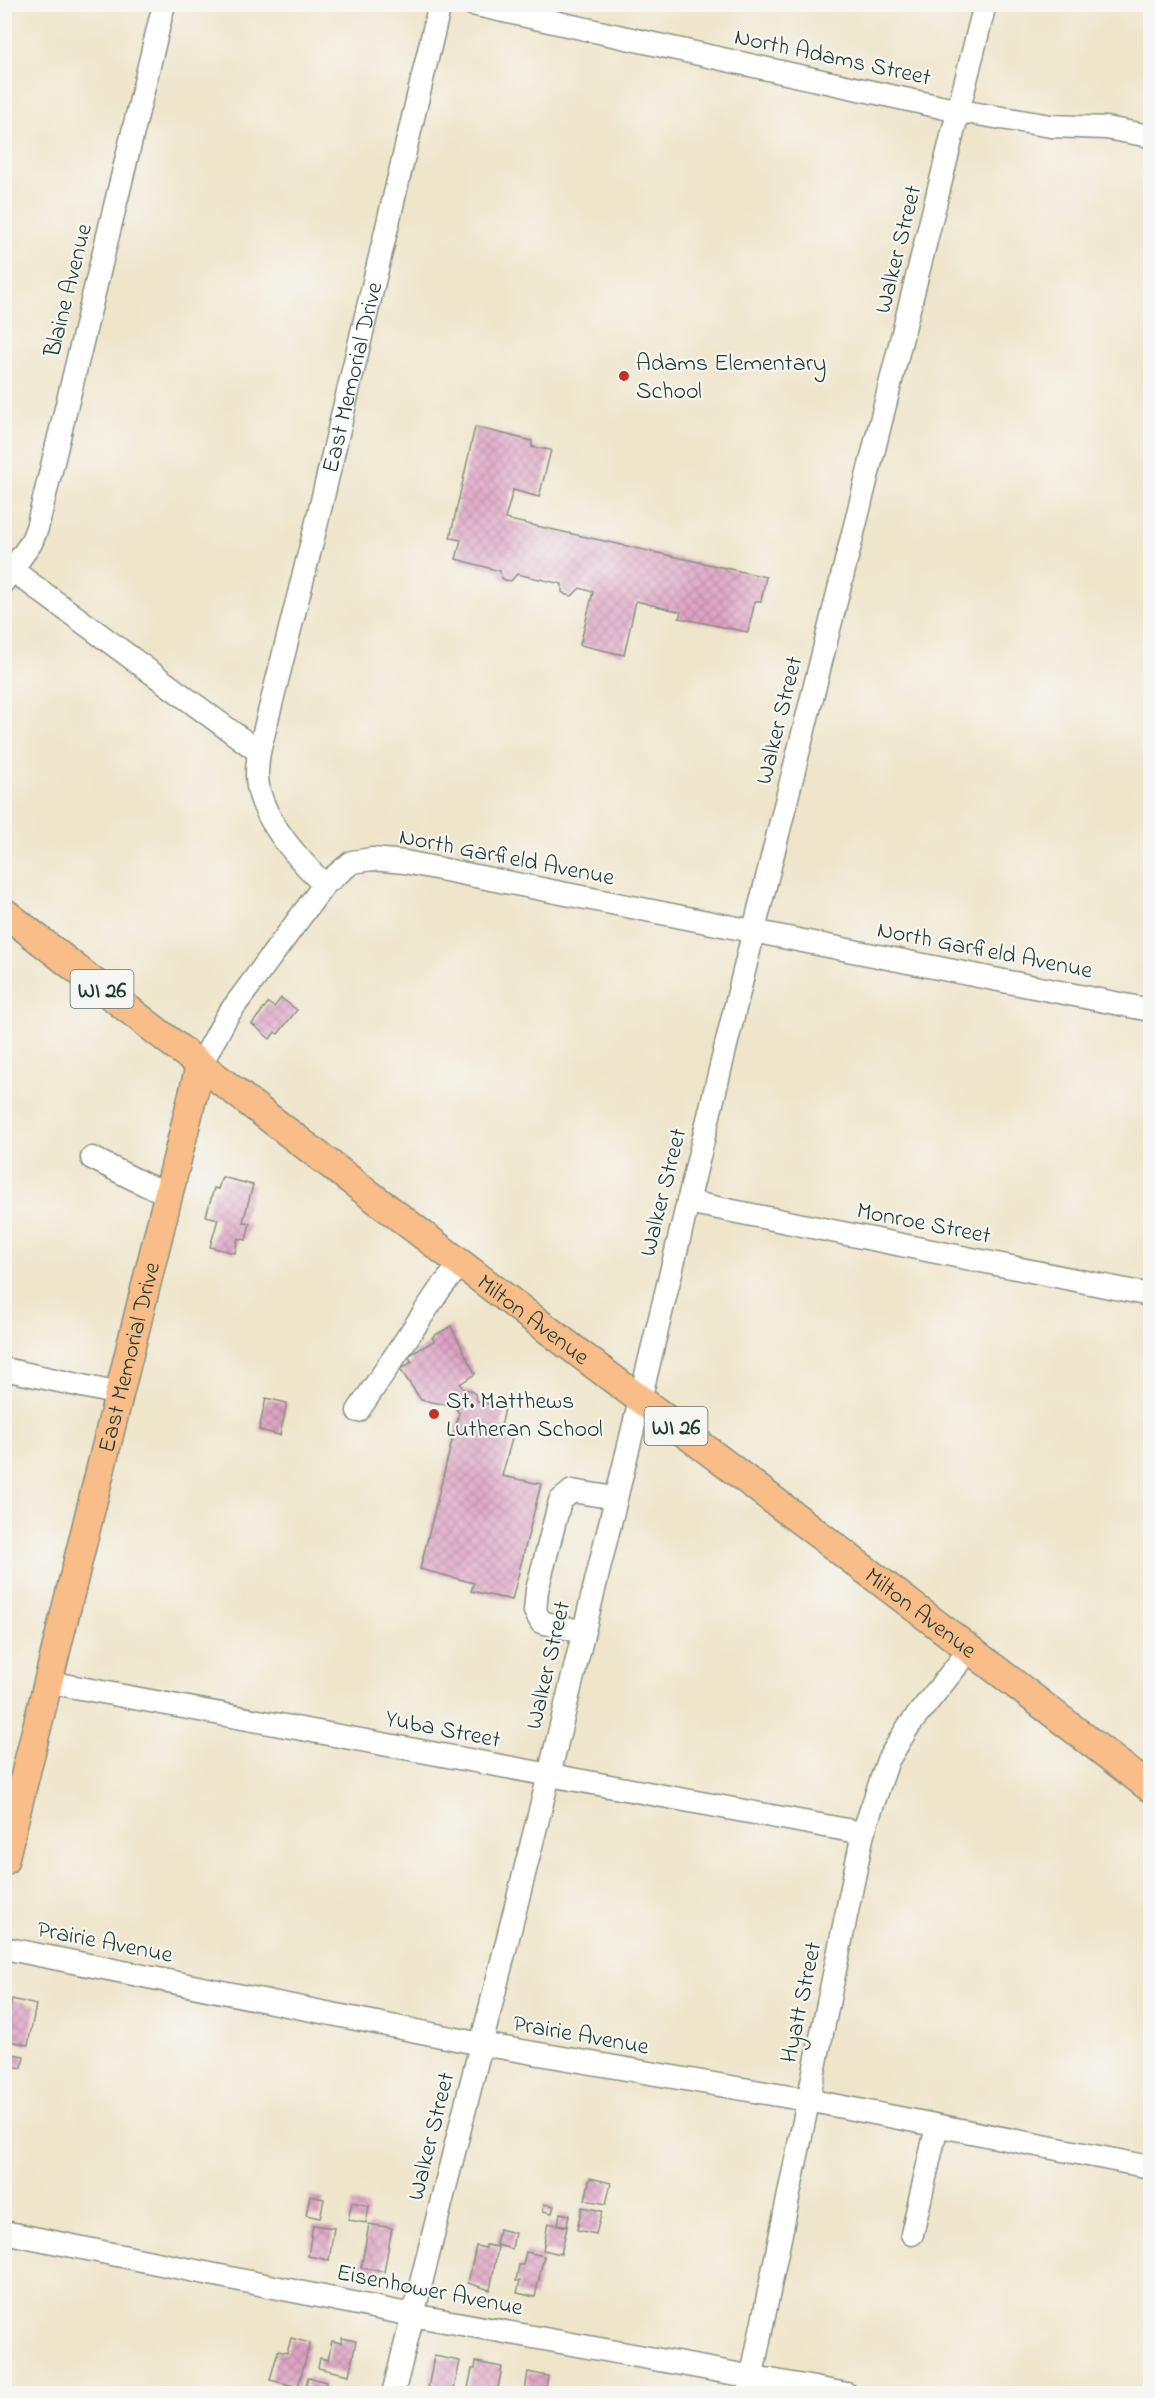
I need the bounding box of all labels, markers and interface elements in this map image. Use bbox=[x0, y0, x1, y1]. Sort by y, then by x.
street label: North Adams Street bbox=[731, 21, 934, 96]
street label: Walker Street bbox=[867, 182, 932, 317]
street label: Blaine Avenue bbox=[36, 220, 103, 362]
street label: East Memorial Drive bbox=[314, 279, 393, 477]
place label: Adams Elementary School bbox=[636, 347, 826, 410]
marker: Adams Elementary School bbox=[617, 369, 631, 383]
street label: Walker Street bbox=[748, 653, 813, 788]
street label: North Garfield Avenue bbox=[396, 820, 617, 897]
street label: North Garfield Avenue bbox=[874, 913, 1095, 990]
road number: WI 26 bbox=[70, 970, 134, 1008]
street label: Walker Street bbox=[632, 1125, 697, 1260]
street label: Monroe Street bbox=[853, 1194, 994, 1255]
street label: East Memorial Drive bbox=[90, 1258, 171, 1457]
street label: Milton Avenue bbox=[469, 1267, 596, 1375]
place label: St. Matthews Lutheran School bbox=[446, 1385, 603, 1448]
marker: St. Matthews Lutheran School bbox=[427, 1407, 441, 1421]
road number: WI 26 bbox=[644, 1407, 708, 1445]
street label: Milton Avenue bbox=[856, 1560, 983, 1669]
street label: Walker Street bbox=[518, 1598, 581, 1733]
street label: Yuba Street bbox=[382, 1702, 503, 1759]
street label: Prairie Avenue bbox=[34, 1913, 176, 1974]
street label: Hyatt Street bbox=[773, 1939, 833, 2066]
street label: Prairie Avenue bbox=[510, 2007, 652, 2066]
street label: Walker Street bbox=[400, 2069, 465, 2204]
street label: Eisenhower Avenue bbox=[333, 2256, 526, 2327]

